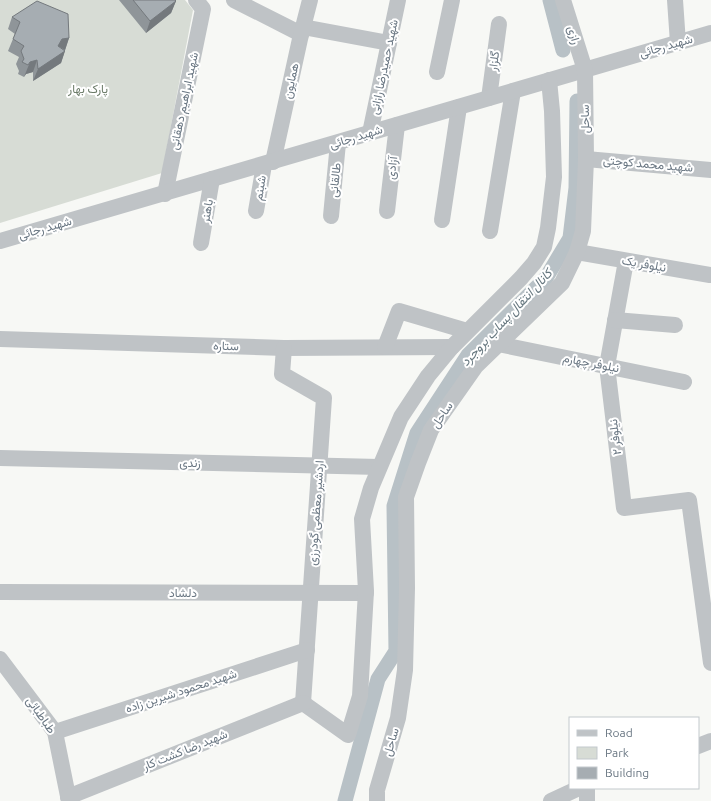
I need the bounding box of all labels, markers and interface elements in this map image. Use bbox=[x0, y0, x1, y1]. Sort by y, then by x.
street label: شهید حمیدرضا رازانی bbox=[367, 18, 402, 116]
street label: رازی bbox=[564, 24, 583, 46]
street label: شهید رجائی bbox=[638, 32, 695, 61]
street label: گلزار bbox=[486, 50, 503, 73]
street label: شهید ابراهیم دهقانی bbox=[167, 51, 202, 151]
street label: همایون bbox=[280, 62, 303, 100]
park label: پارک بهار bbox=[67, 82, 108, 97]
street label: ساحل bbox=[578, 105, 593, 133]
street label: شهید رجائی bbox=[328, 122, 385, 153]
street label: شهید محمد کوچتی bbox=[602, 153, 694, 176]
street label: آزادی bbox=[384, 154, 401, 180]
street label: طالقانی bbox=[326, 162, 345, 198]
street label: شبنم bbox=[251, 174, 270, 202]
street label: باهنر bbox=[198, 198, 217, 225]
street label: شهید رجائی bbox=[17, 214, 74, 243]
street label: نیلوفر یک bbox=[621, 253, 667, 276]
water label: کانال انتقال پساب بروجرد bbox=[458, 264, 558, 370]
street label: ستاره bbox=[213, 339, 239, 354]
street label: نیلوفر چهارم bbox=[561, 351, 620, 376]
street label: ساحل bbox=[428, 399, 457, 431]
street label: نیلوفر ۲ bbox=[606, 418, 625, 456]
street label: زندی bbox=[179, 456, 201, 471]
street label: اردشیر معظمی گودرزی bbox=[305, 460, 328, 566]
street label: دلشاد bbox=[169, 586, 197, 599]
street label: شهید محمود شیرین زاده bbox=[124, 666, 239, 717]
street label: طباطبائی bbox=[22, 694, 59, 737]
legend bbox=[569, 717, 699, 789]
street label: ساحل bbox=[380, 726, 403, 758]
text: Road bbox=[605, 726, 633, 739]
street label: شهید رضا کشت کار bbox=[140, 727, 230, 775]
text: Park bbox=[605, 746, 629, 759]
text: Building bbox=[605, 766, 649, 779]

